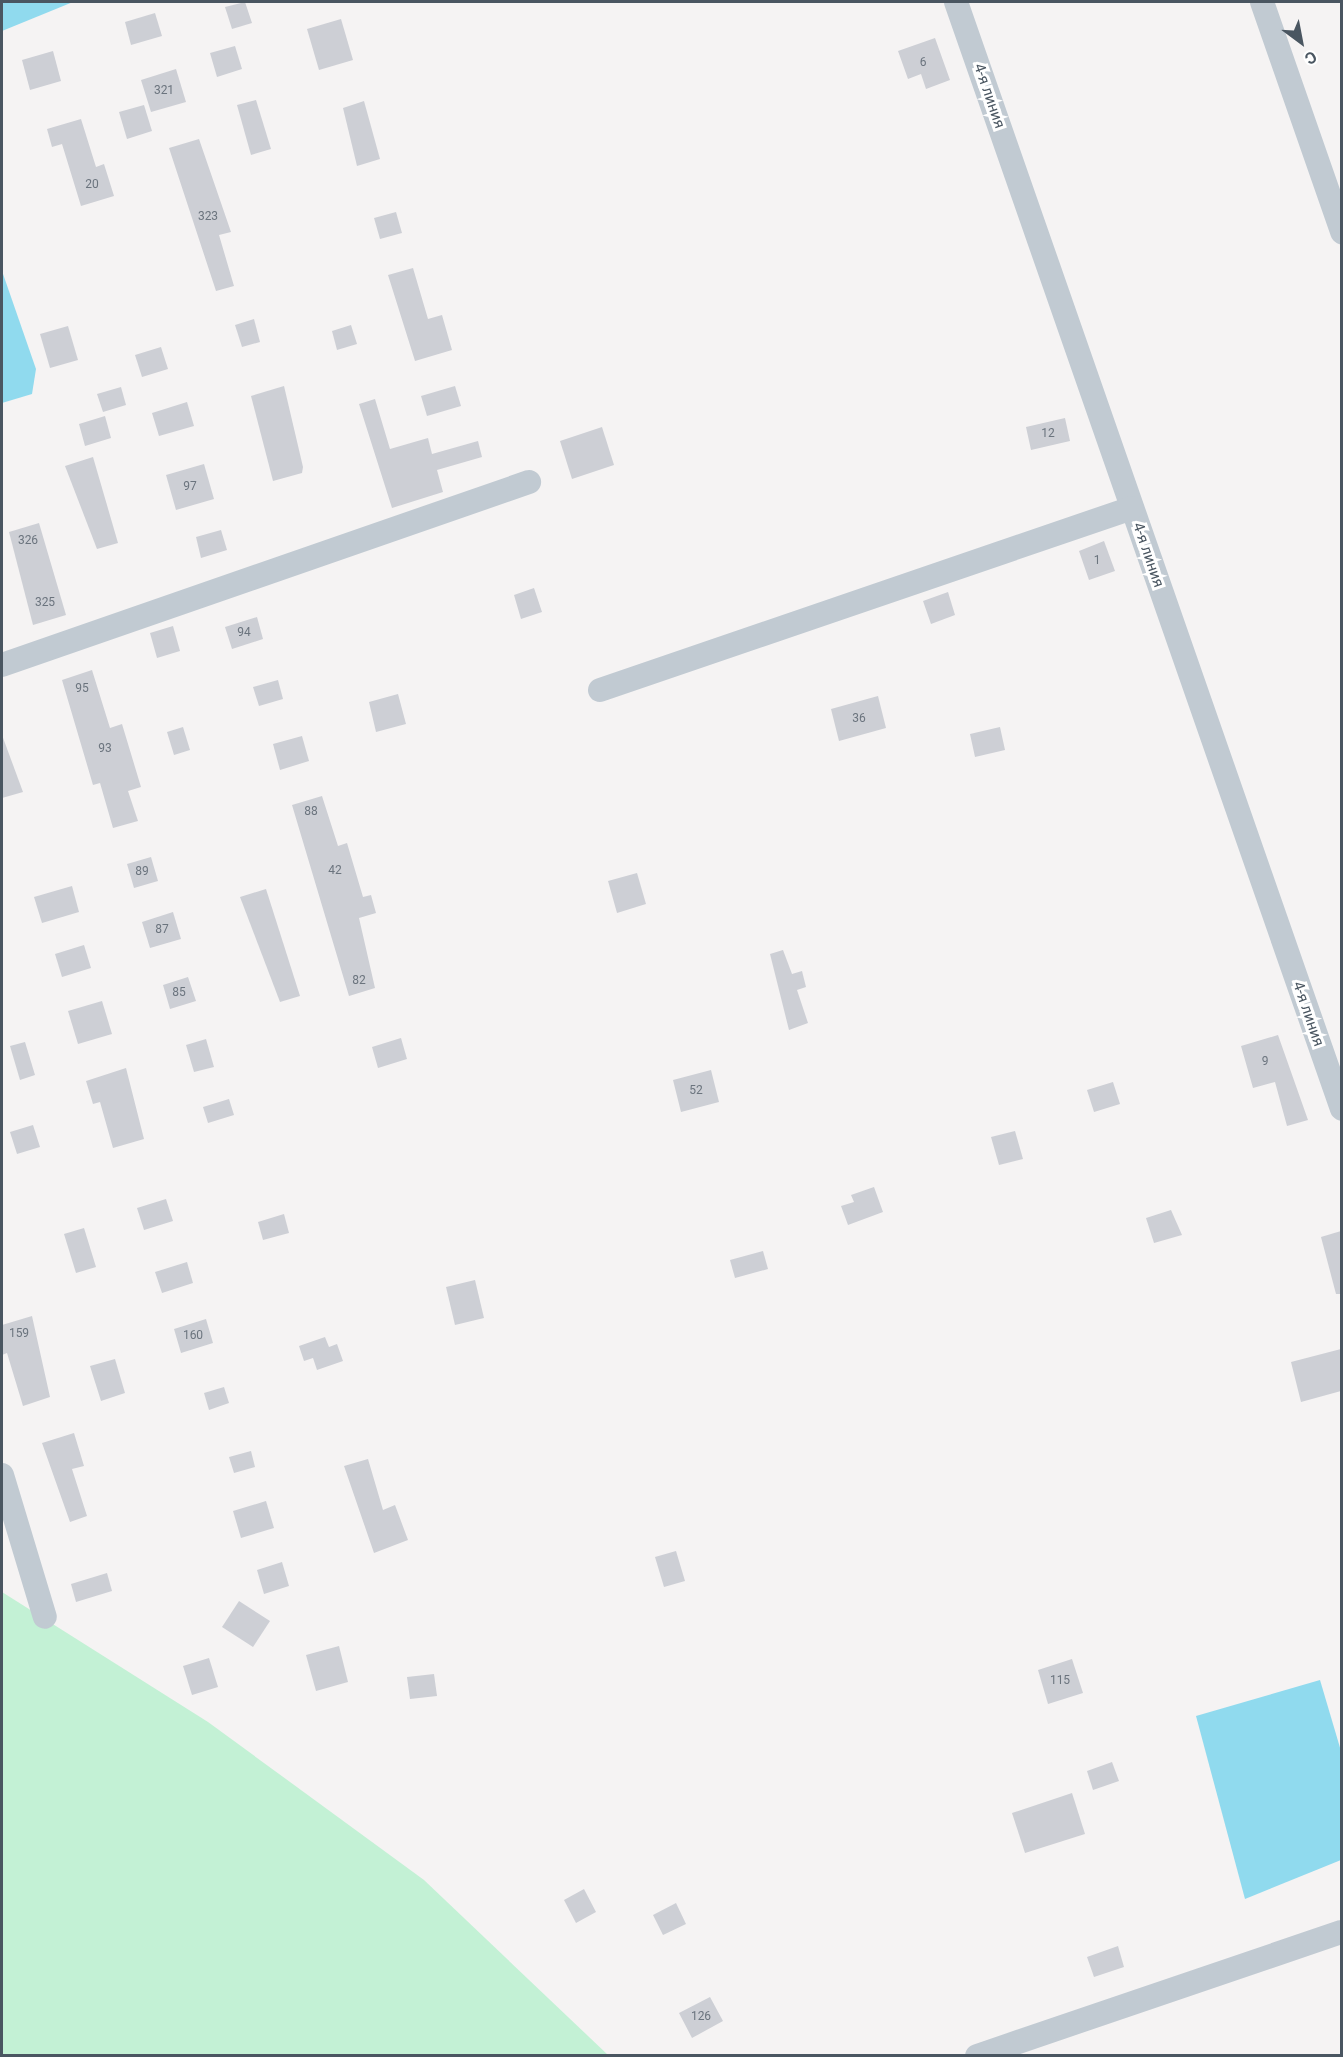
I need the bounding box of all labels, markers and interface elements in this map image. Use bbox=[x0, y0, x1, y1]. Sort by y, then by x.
north arrow bbox=[1271, 12, 1331, 72]
text: С bbox=[1301, 47, 1320, 69]
house number: 6 bbox=[920, 56, 926, 70]
street label: 4-я линия bbox=[970, 61, 1008, 131]
house number: 321 bbox=[154, 84, 174, 98]
house number: 20 bbox=[85, 178, 99, 192]
house number: 323 bbox=[198, 210, 218, 224]
house number: 12 bbox=[1041, 427, 1055, 441]
house number: 97 bbox=[183, 480, 197, 494]
street label: 4-я линия bbox=[1129, 520, 1167, 590]
house number: 326 bbox=[18, 534, 38, 548]
house number: 1 bbox=[1094, 554, 1100, 568]
house number: 325 bbox=[35, 596, 55, 610]
house number: 94 bbox=[237, 626, 251, 640]
house number: 95 bbox=[75, 682, 89, 696]
house number: 36 bbox=[852, 712, 866, 726]
house number: 93 bbox=[98, 742, 112, 756]
house number: 88 bbox=[304, 805, 318, 819]
house number: 42 bbox=[328, 864, 342, 878]
house number: 89 bbox=[135, 865, 149, 879]
house number: 87 bbox=[155, 923, 169, 937]
house number: 82 bbox=[352, 974, 366, 988]
street label: 4-я линия bbox=[1289, 979, 1327, 1049]
house number: 85 bbox=[172, 986, 186, 1000]
house number: 9 bbox=[1262, 1055, 1268, 1069]
house number: 52 bbox=[689, 1084, 703, 1098]
house number: 159 bbox=[9, 1327, 29, 1341]
house number: 160 bbox=[183, 1329, 203, 1343]
house number: 115 bbox=[1050, 1674, 1070, 1688]
house number: 126 bbox=[691, 2010, 711, 2024]

